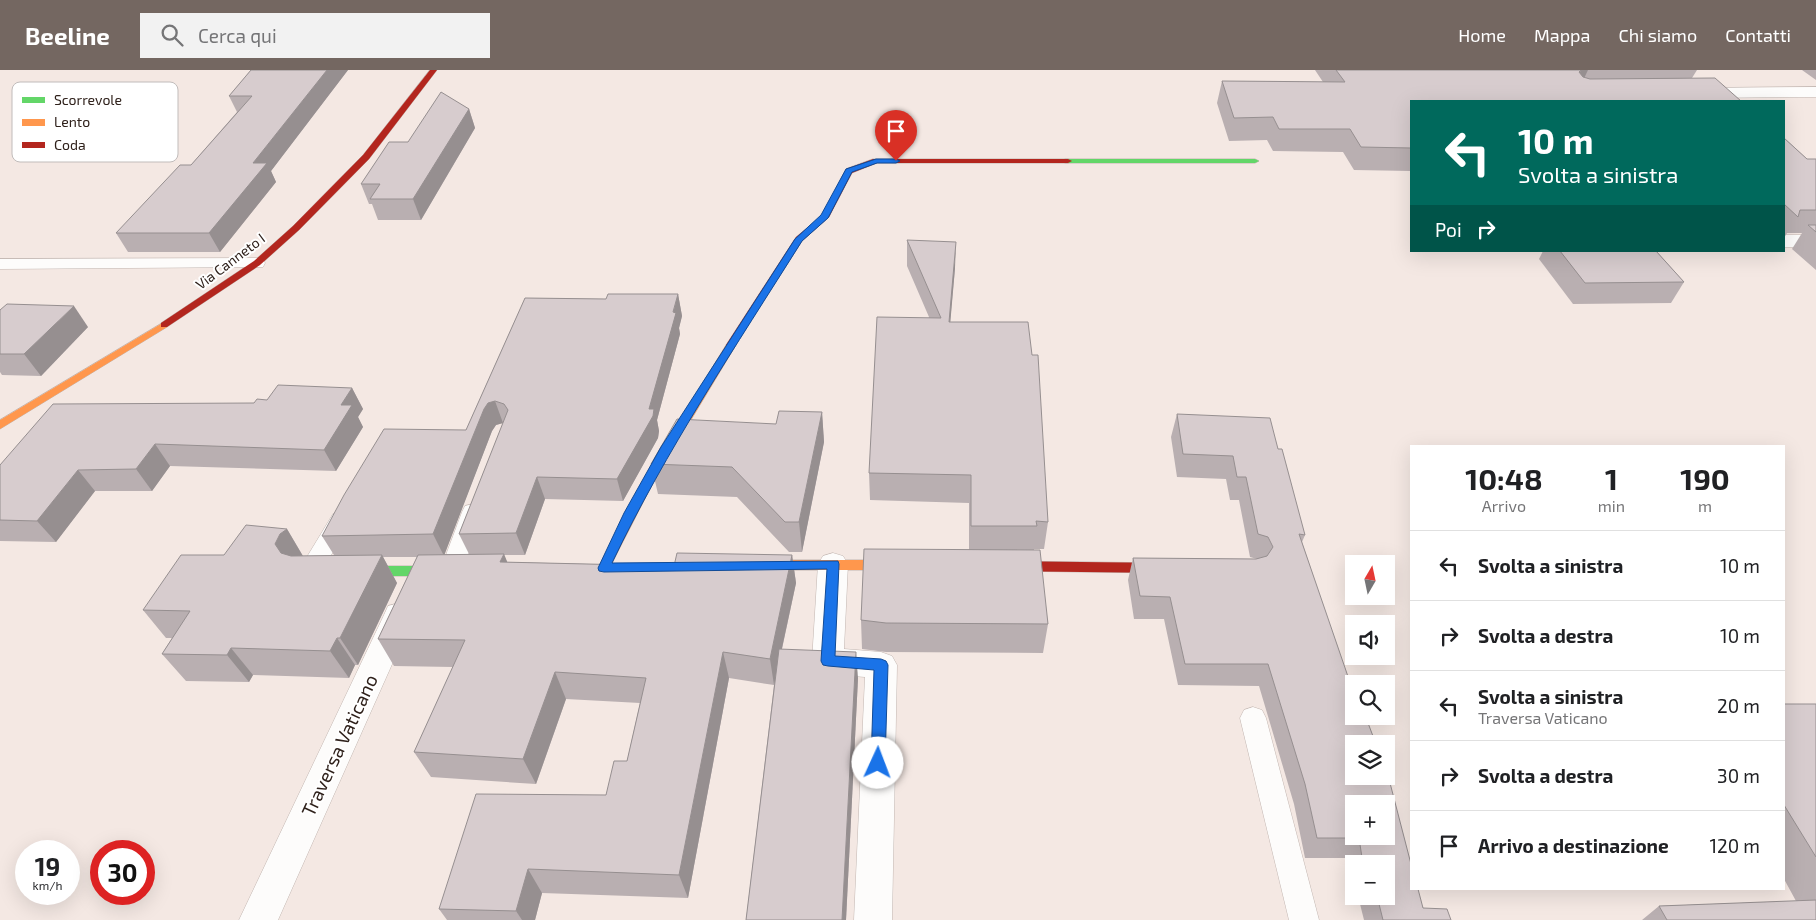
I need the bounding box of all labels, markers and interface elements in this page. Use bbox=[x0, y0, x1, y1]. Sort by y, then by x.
search box bbox=[140, 13, 490, 58]
text: Beeline bbox=[25, 21, 110, 50]
icon: search bbox=[158, 21, 186, 49]
text: Cerca qui bbox=[198, 24, 277, 47]
text: Home bbox=[1458, 24, 1506, 46]
text: Mappa bbox=[1534, 24, 1590, 46]
text: Chi siamo bbox=[1618, 24, 1697, 46]
text: Contatti bbox=[1725, 24, 1791, 46]
legend bbox=[12, 82, 178, 162]
text: Scorrevole bbox=[54, 91, 122, 108]
pin bbox=[875, 110, 917, 161]
text: Lento bbox=[54, 113, 90, 130]
icon: arrive bbox=[882, 117, 910, 145]
text: 10 m bbox=[1518, 119, 1594, 161]
icon: left bbox=[1435, 120, 1500, 185]
text: Coda bbox=[54, 136, 86, 153]
text: Svolta a sinistra bbox=[1518, 161, 1678, 187]
icon: right bbox=[1472, 215, 1500, 243]
text: Poi bbox=[1435, 218, 1462, 241]
street label: Via Canneto I bbox=[192, 229, 268, 293]
text: 10:48 bbox=[1465, 460, 1543, 496]
text: 1 bbox=[1605, 460, 1618, 496]
text: 190 bbox=[1680, 460, 1730, 496]
text: Arrivo bbox=[1482, 496, 1526, 515]
text: min bbox=[1598, 496, 1625, 515]
text: m bbox=[1698, 496, 1712, 515]
icon: left bbox=[1435, 552, 1463, 580]
text: Svolta a sinistra bbox=[1478, 554, 1623, 577]
text: 10 m bbox=[1720, 554, 1760, 577]
north arrow bbox=[1345, 555, 1395, 605]
map controls bbox=[1345, 555, 1395, 905]
button: sound bbox=[1345, 615, 1395, 665]
icon: right bbox=[1435, 622, 1463, 650]
text: Svolta a destra bbox=[1478, 624, 1613, 647]
text: 10 m bbox=[1720, 624, 1760, 647]
street label: Traversa Vaticano bbox=[296, 670, 382, 820]
button: search bbox=[1345, 675, 1395, 725]
text: Svolta a sinistra bbox=[1478, 685, 1623, 708]
icon: left bbox=[1435, 692, 1463, 720]
text: 20 m bbox=[1717, 694, 1760, 717]
text: Traversa Vaticano bbox=[1478, 708, 1608, 727]
button: layers bbox=[1345, 735, 1395, 785]
position arrow bbox=[851, 736, 903, 788]
icon: right bbox=[1435, 762, 1463, 790]
text: Svolta a destra bbox=[1478, 764, 1613, 787]
text: 30 m bbox=[1717, 764, 1760, 787]
button: + bbox=[1345, 795, 1395, 845]
icon: arrive bbox=[1435, 832, 1463, 860]
text: Arrivo a destinazione bbox=[1478, 834, 1669, 857]
text: 120 m bbox=[1709, 834, 1760, 857]
speed limit sign: 30 bbox=[90, 840, 155, 905]
text: 19 bbox=[35, 851, 60, 881]
button: − bbox=[1345, 855, 1395, 905]
text: km/h bbox=[33, 878, 62, 892]

